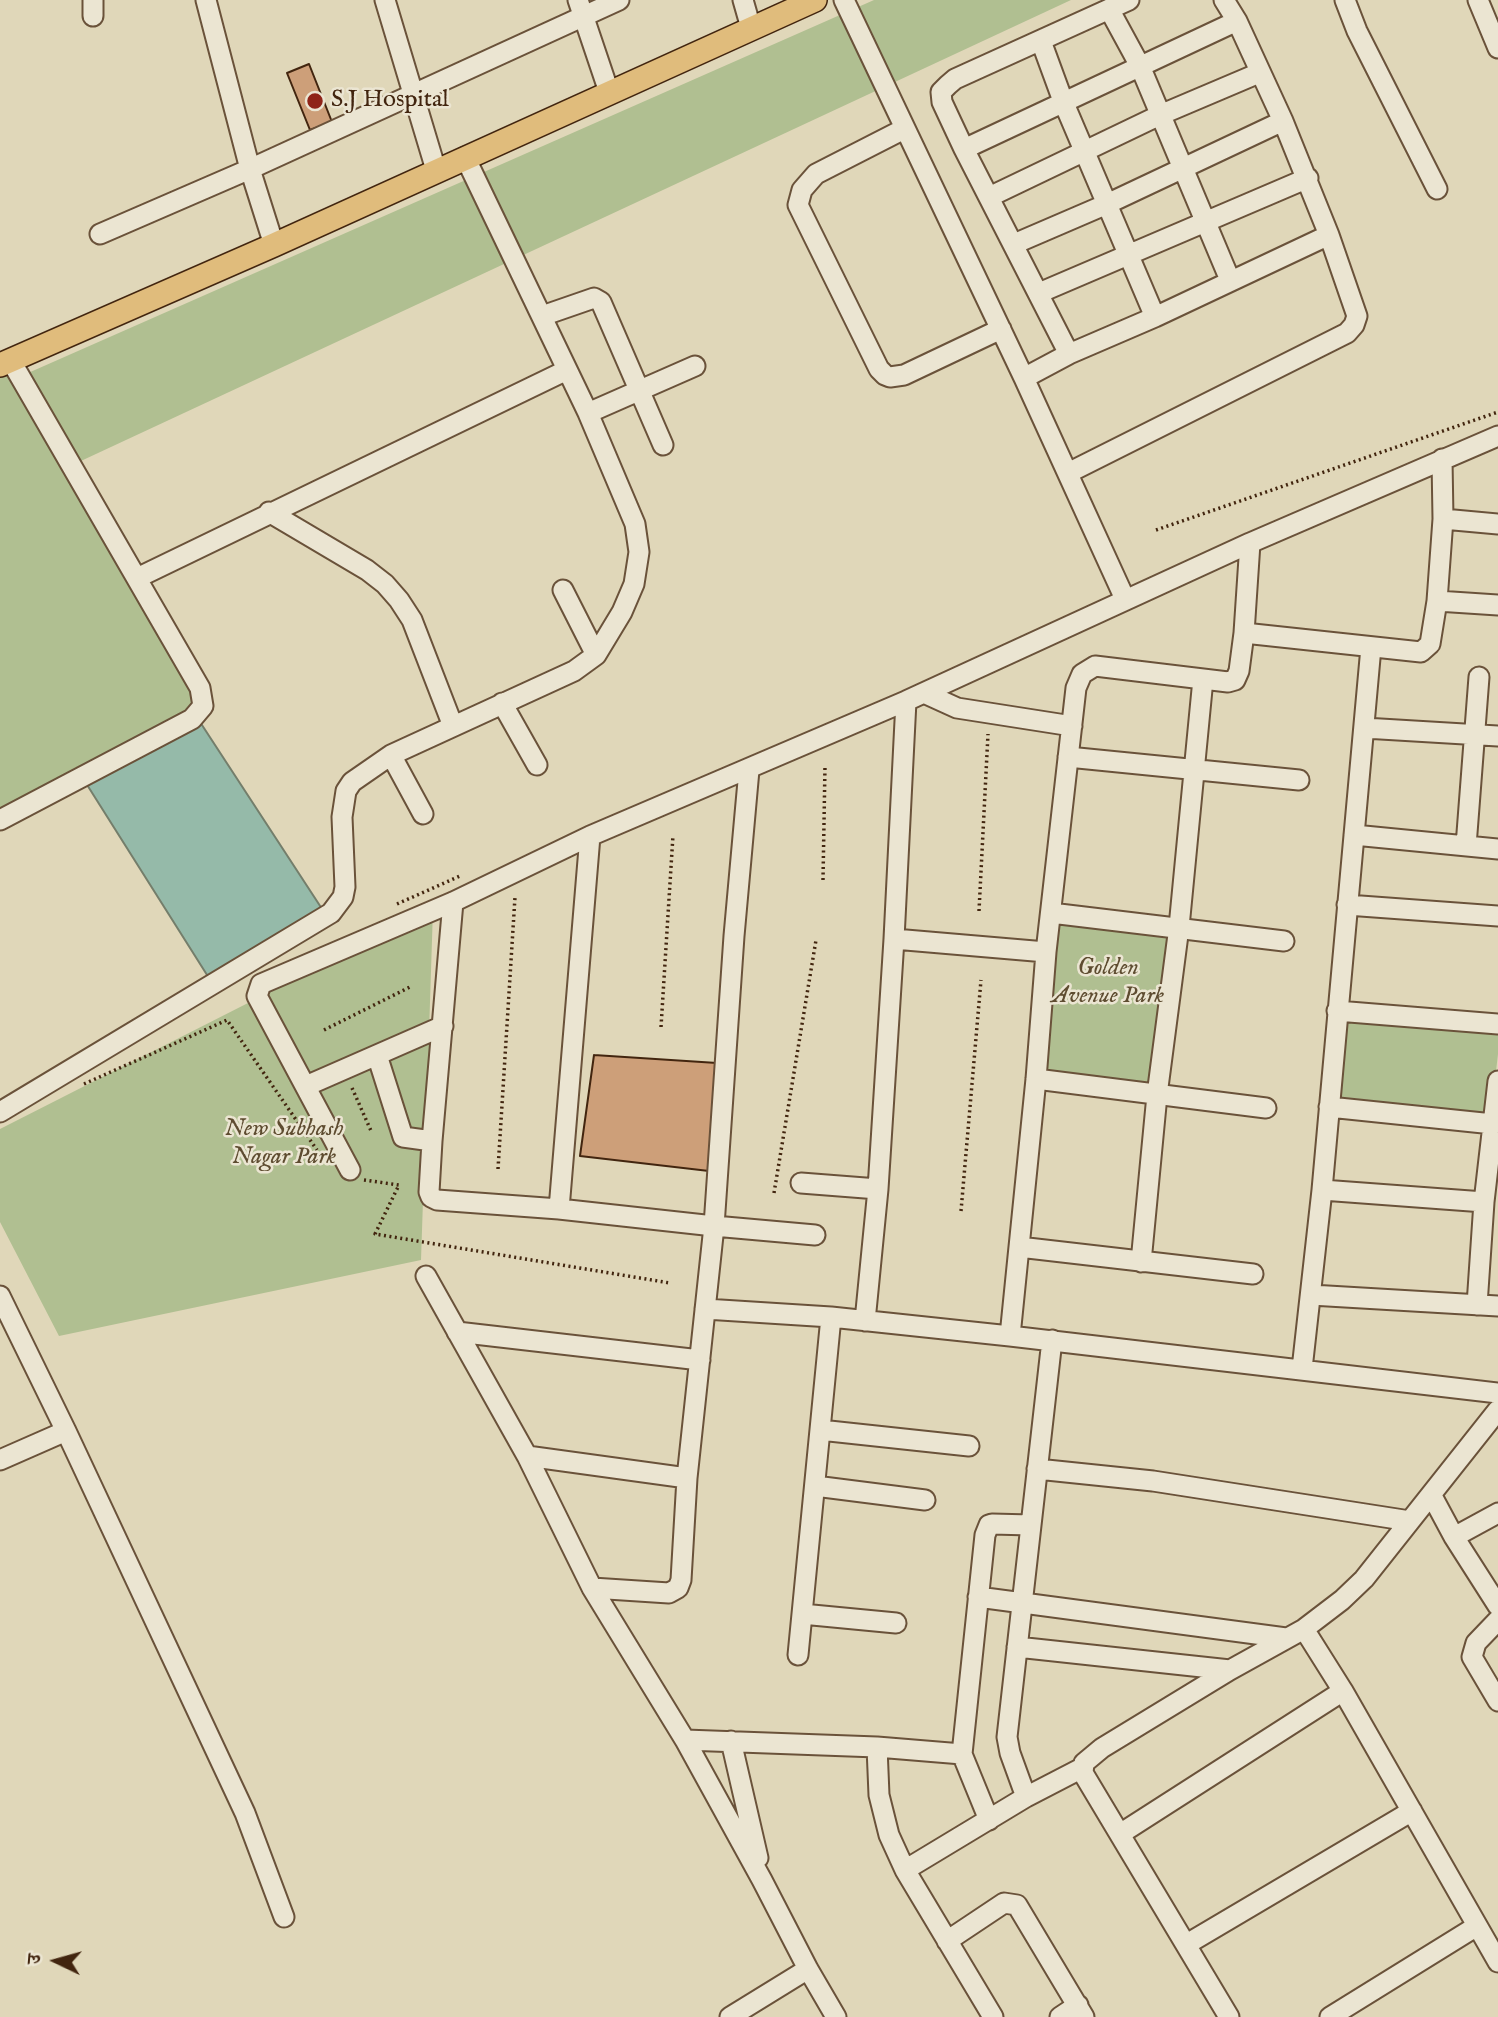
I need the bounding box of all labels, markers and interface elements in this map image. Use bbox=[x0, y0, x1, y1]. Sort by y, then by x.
place label: S.J Hospital bbox=[331, 87, 449, 115]
marker: S.J Hospital bbox=[305, 91, 325, 111]
park label: Golden Avenue Park bbox=[1052, 955, 1164, 1011]
park label: New Subhash Nagar Park bbox=[224, 1116, 344, 1172]
north arrow bbox=[21, 1926, 91, 1996]
text: उ bbox=[23, 1953, 47, 1965]

